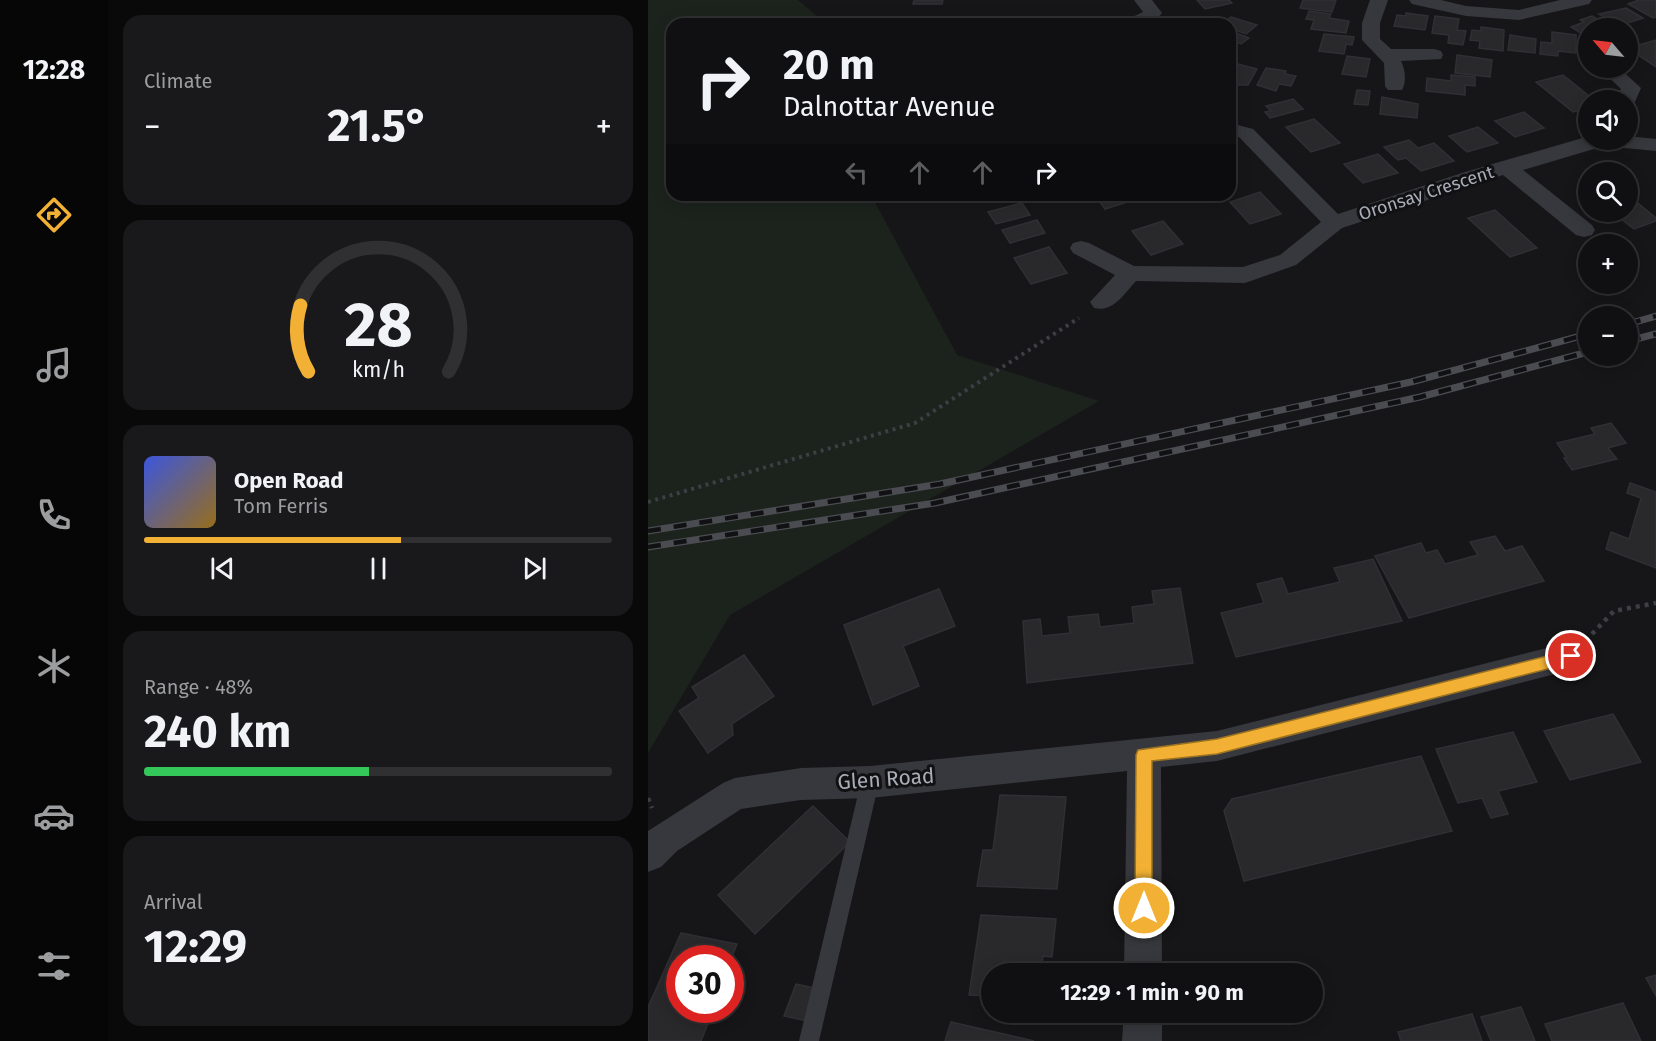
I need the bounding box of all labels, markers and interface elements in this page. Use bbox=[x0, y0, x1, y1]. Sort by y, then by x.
north arrow bbox=[1578, 18, 1638, 78]
map controls bbox=[1578, 18, 1638, 366]
text: 20 m bbox=[783, 40, 875, 90]
icon: right bbox=[684, 42, 762, 120]
text: 12:28 bbox=[23, 54, 85, 86]
text: Climate bbox=[144, 69, 212, 93]
button: sound bbox=[1578, 90, 1638, 150]
text: Dalnottar Avenue bbox=[783, 91, 995, 123]
text: 21.5° bbox=[327, 99, 429, 153]
text: − bbox=[144, 107, 161, 147]
text: + bbox=[596, 107, 612, 147]
icon: left bbox=[840, 156, 873, 189]
icon: ahead bbox=[903, 156, 936, 189]
icon: ahead bbox=[966, 156, 999, 189]
icon: right bbox=[1029, 156, 1062, 189]
street label: Oronsay Crescent bbox=[1356, 161, 1497, 225]
button: search bbox=[1578, 162, 1638, 222]
icon: directions bbox=[33, 194, 75, 236]
button: + bbox=[1578, 234, 1638, 294]
text: 28 bbox=[344, 288, 412, 363]
button: − bbox=[1578, 306, 1638, 366]
icon: music bbox=[33, 344, 75, 386]
text: km/h bbox=[351, 358, 405, 384]
text: Open Road bbox=[234, 467, 344, 494]
icon: phone bbox=[33, 494, 75, 536]
text: Tom Ferris bbox=[234, 494, 328, 518]
icon: previous bbox=[206, 552, 239, 585]
icon: pause bbox=[362, 552, 395, 585]
icon: next bbox=[518, 552, 551, 585]
pin bbox=[1545, 630, 1596, 681]
icon: arrive bbox=[1554, 639, 1587, 672]
icon: climate bbox=[33, 645, 75, 687]
text: Range · 48% bbox=[144, 675, 253, 699]
text: 240 km bbox=[144, 705, 291, 759]
street label: Glen Road bbox=[837, 763, 935, 795]
icon: car bbox=[33, 795, 75, 837]
position arrow bbox=[1112, 876, 1176, 940]
text: Arrival bbox=[144, 890, 203, 914]
text: 12:29 bbox=[144, 920, 247, 974]
icon: filters bbox=[33, 945, 75, 987]
speed limit sign: 30 bbox=[666, 945, 744, 1023]
text: 12:29 · 1 min · 90 m bbox=[1060, 979, 1244, 1006]

